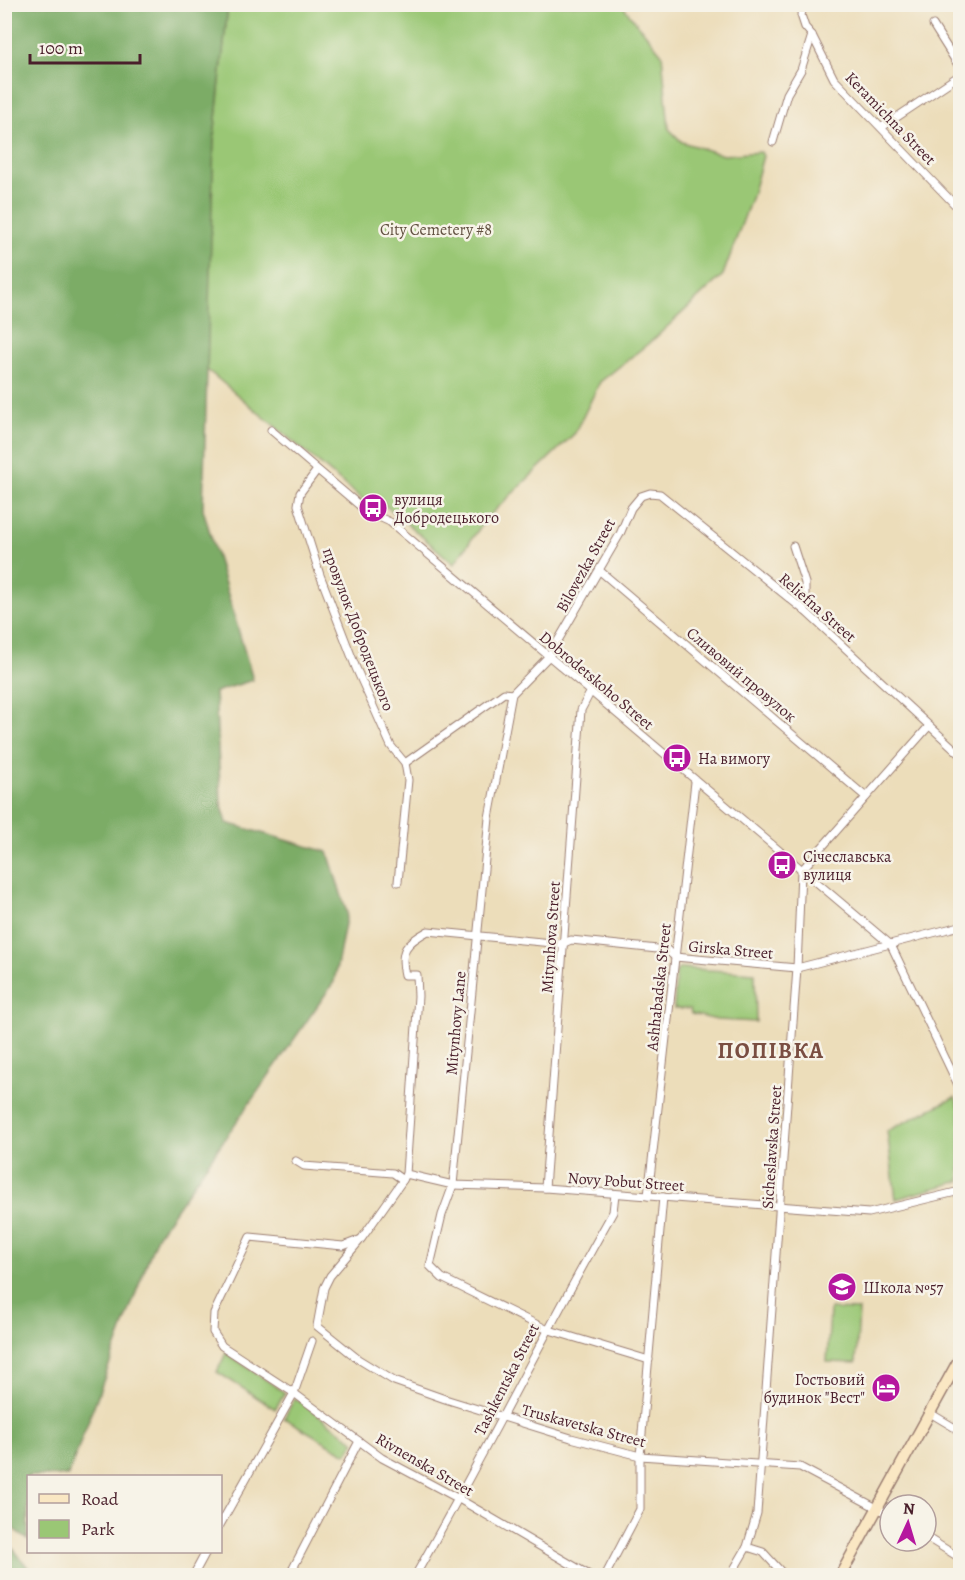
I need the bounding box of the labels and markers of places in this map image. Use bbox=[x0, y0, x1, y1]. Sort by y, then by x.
place label: вулиця Добродецького bbox=[394, 489, 499, 529]
bus stop icon: вулиця Добродецького bbox=[357, 492, 389, 524]
bus stop icon: На вимогу bbox=[661, 742, 693, 774]
place label: На вимогу bbox=[698, 748, 771, 770]
place label: Січеславська вулиця bbox=[803, 846, 892, 886]
bus stop icon: Січеславська вулиця bbox=[766, 849, 798, 881]
school or university icon: Школа №57 bbox=[826, 1271, 858, 1303]
place label: Школа №57 bbox=[863, 1277, 944, 1299]
place label: Гостьовий будинок "Вест" bbox=[764, 1369, 865, 1409]
hotel icon: Гостьовий будинок "Вест" bbox=[870, 1372, 902, 1404]

